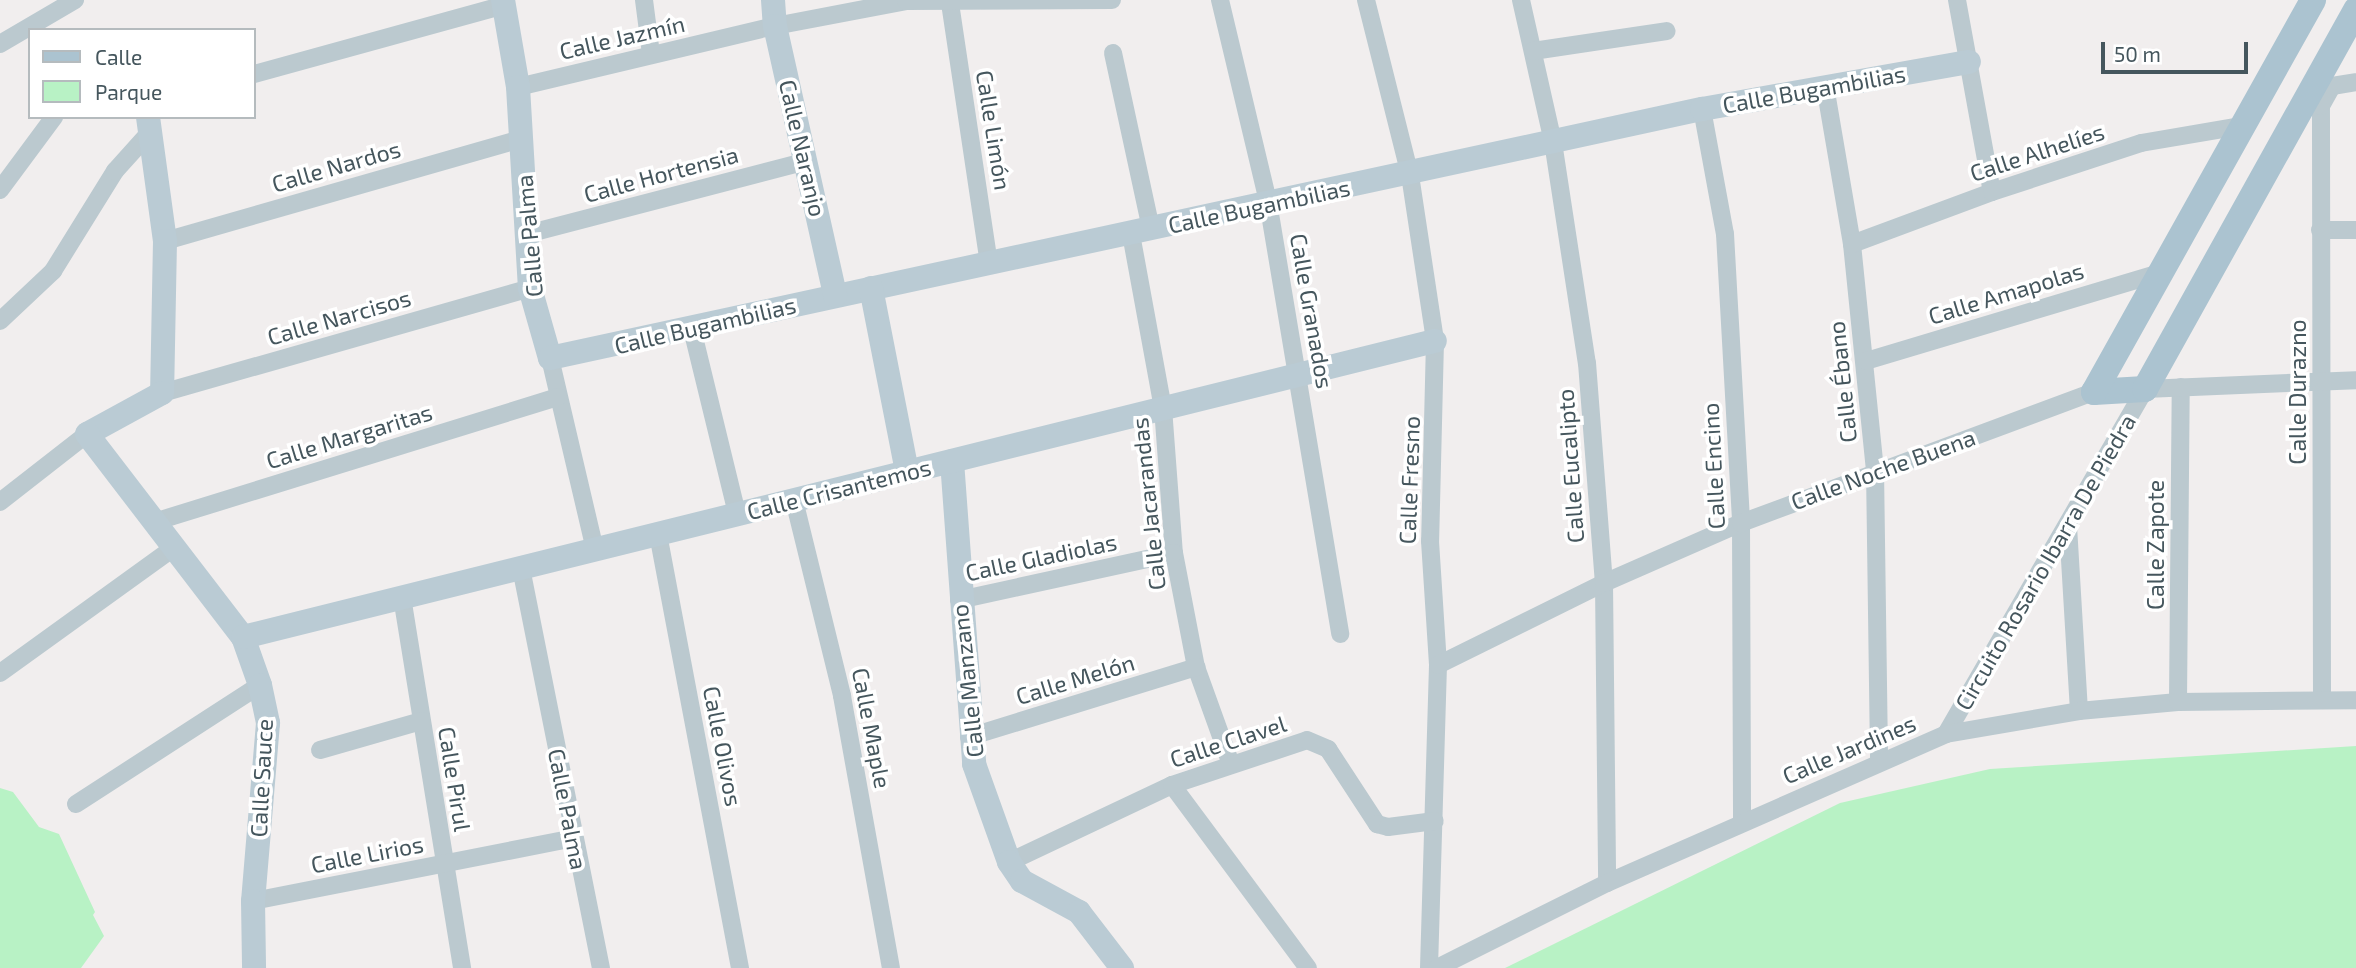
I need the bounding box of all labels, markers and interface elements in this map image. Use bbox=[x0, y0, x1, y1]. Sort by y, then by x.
street label: Calle Jazmín bbox=[556, 9, 688, 65]
legend bbox=[28, 28, 256, 119]
scale bar bbox=[2104, 28, 2251, 72]
text: 50 m bbox=[2114, 41, 2161, 66]
text: Calle bbox=[95, 44, 142, 69]
street label: Calle Bugambilias bbox=[1720, 59, 1908, 119]
street label: Calle Limón bbox=[971, 68, 1017, 192]
street label: Calle Naranjo bbox=[774, 77, 832, 219]
text: Parque bbox=[95, 79, 162, 104]
street label: Calle Alhelíes bbox=[1966, 117, 2108, 187]
street label: Calle Nardos bbox=[268, 134, 404, 198]
street label: Calle Hortensia bbox=[581, 140, 741, 208]
street label: Calle Bugambilias bbox=[1165, 173, 1353, 239]
street label: Calle Palma bbox=[510, 174, 548, 298]
street label: Calle Granados bbox=[1285, 231, 1339, 391]
street label: Calle Amapolas bbox=[1925, 256, 2087, 330]
street label: Calle Narcisos bbox=[264, 283, 414, 351]
street label: Calle Bugambilias bbox=[612, 291, 798, 359]
street label: Calle Durazno bbox=[2283, 319, 2311, 465]
street label: Calle Ébano bbox=[1822, 320, 1862, 444]
street label: Calle Eucalipto bbox=[1551, 388, 1589, 544]
street label: Calle Margaritas bbox=[263, 398, 435, 474]
street label: Calle Encino bbox=[1696, 402, 1730, 530]
street label: Circuito Rosario Ibarra De Piedra bbox=[1949, 409, 2141, 715]
street label: Calle Fresno bbox=[1393, 415, 1425, 545]
street label: Calle Jacarandas bbox=[1125, 416, 1171, 592]
street label: Calle Noche Buena bbox=[1787, 423, 1979, 515]
street label: Calle Crisantemos bbox=[744, 453, 934, 525]
street label: Calle Zapote bbox=[2141, 480, 2169, 610]
street label: Calle Gladiolas bbox=[963, 528, 1119, 586]
street label: Calle Manzano bbox=[945, 603, 989, 759]
street label: Calle Melón bbox=[1012, 648, 1138, 710]
street label: Calle Maple bbox=[847, 665, 897, 791]
street label: Calle Olivos bbox=[698, 684, 748, 808]
street label: Calle Jardines bbox=[1778, 708, 1920, 790]
street label: Calle Clavel bbox=[1166, 709, 1290, 773]
street label: Calle Sauce bbox=[244, 718, 278, 838]
street label: Calle Pirul bbox=[433, 725, 477, 833]
street label: Calle Palma bbox=[543, 746, 593, 872]
street label: Calle Lirios bbox=[308, 830, 426, 878]

